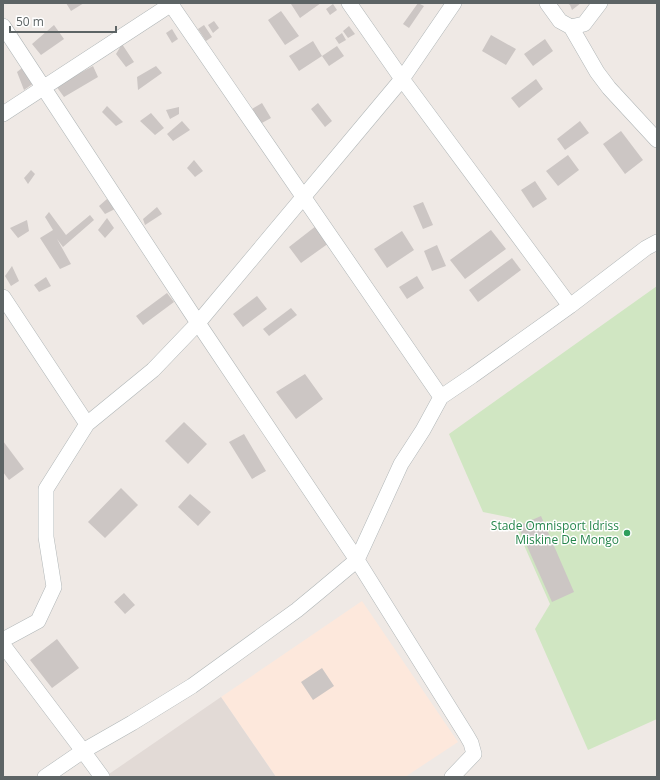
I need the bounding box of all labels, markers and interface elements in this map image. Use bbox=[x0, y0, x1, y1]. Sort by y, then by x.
scale bar bbox=[10, 8, 116, 34]
text: 50 m bbox=[16, 13, 44, 30]
place label: Stade Omnisport Idriss Miskine De Mongo bbox=[491, 517, 619, 548]
marker: Stade Omnisport Idriss Miskine De Mongo bbox=[622, 528, 632, 538]

